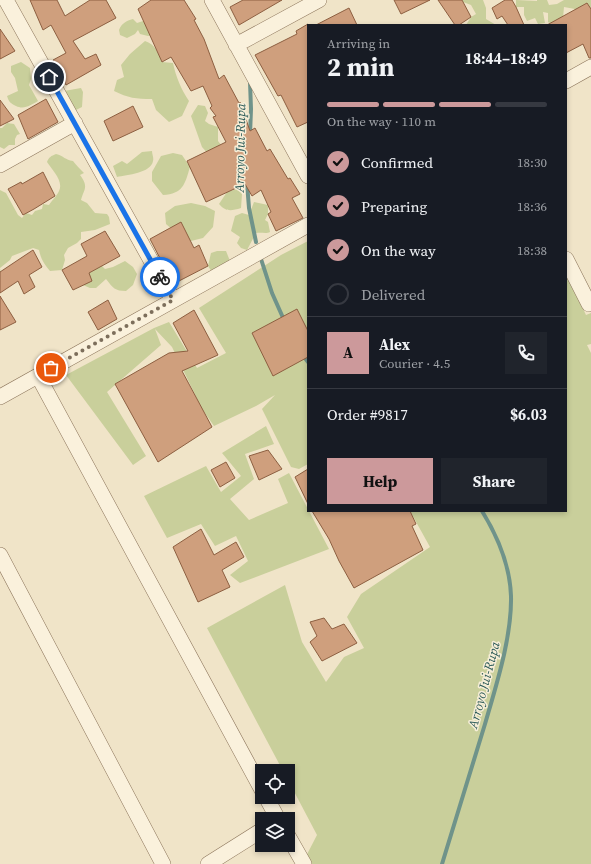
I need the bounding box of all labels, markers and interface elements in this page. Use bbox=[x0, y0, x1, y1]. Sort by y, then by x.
text: Arriving in bbox=[327, 35, 390, 52]
text: 18:44–18:49 bbox=[465, 48, 547, 69]
text: 2 min bbox=[327, 49, 394, 85]
pin bbox=[32, 60, 66, 94]
icon: home bbox=[38, 66, 60, 88]
water label: Arroyo Jui-Rupa bbox=[231, 103, 249, 194]
text: On the way · 110 m bbox=[327, 113, 436, 130]
icon: check bbox=[327, 151, 349, 173]
text: Confirmed bbox=[361, 152, 433, 173]
text: 18:30 bbox=[517, 154, 547, 171]
icon: check bbox=[327, 195, 349, 217]
text: Preparing bbox=[361, 196, 427, 217]
text: 18:36 bbox=[517, 198, 547, 215]
icon: check bbox=[327, 239, 349, 261]
text: On the way bbox=[361, 240, 436, 261]
text: 18:38 bbox=[517, 242, 547, 259]
courier bbox=[140, 257, 180, 297]
icon: bike bbox=[149, 266, 171, 288]
text: Delivered bbox=[361, 284, 425, 305]
button: phone bbox=[505, 332, 547, 374]
text: Alex bbox=[379, 334, 410, 355]
text: A bbox=[343, 342, 353, 363]
pin bbox=[34, 351, 68, 385]
text: Courier · 4.5 bbox=[379, 355, 450, 372]
icon: bag bbox=[40, 357, 62, 379]
text: Order #9817 bbox=[327, 404, 408, 425]
text: $6.03 bbox=[510, 404, 547, 425]
button: Help bbox=[327, 458, 433, 504]
button: Share bbox=[441, 458, 547, 504]
water label: Arroyo Jui-Rupa bbox=[464, 640, 504, 731]
map controls bbox=[255, 764, 295, 852]
button: locate bbox=[255, 764, 295, 804]
button: layers bbox=[255, 812, 295, 852]

